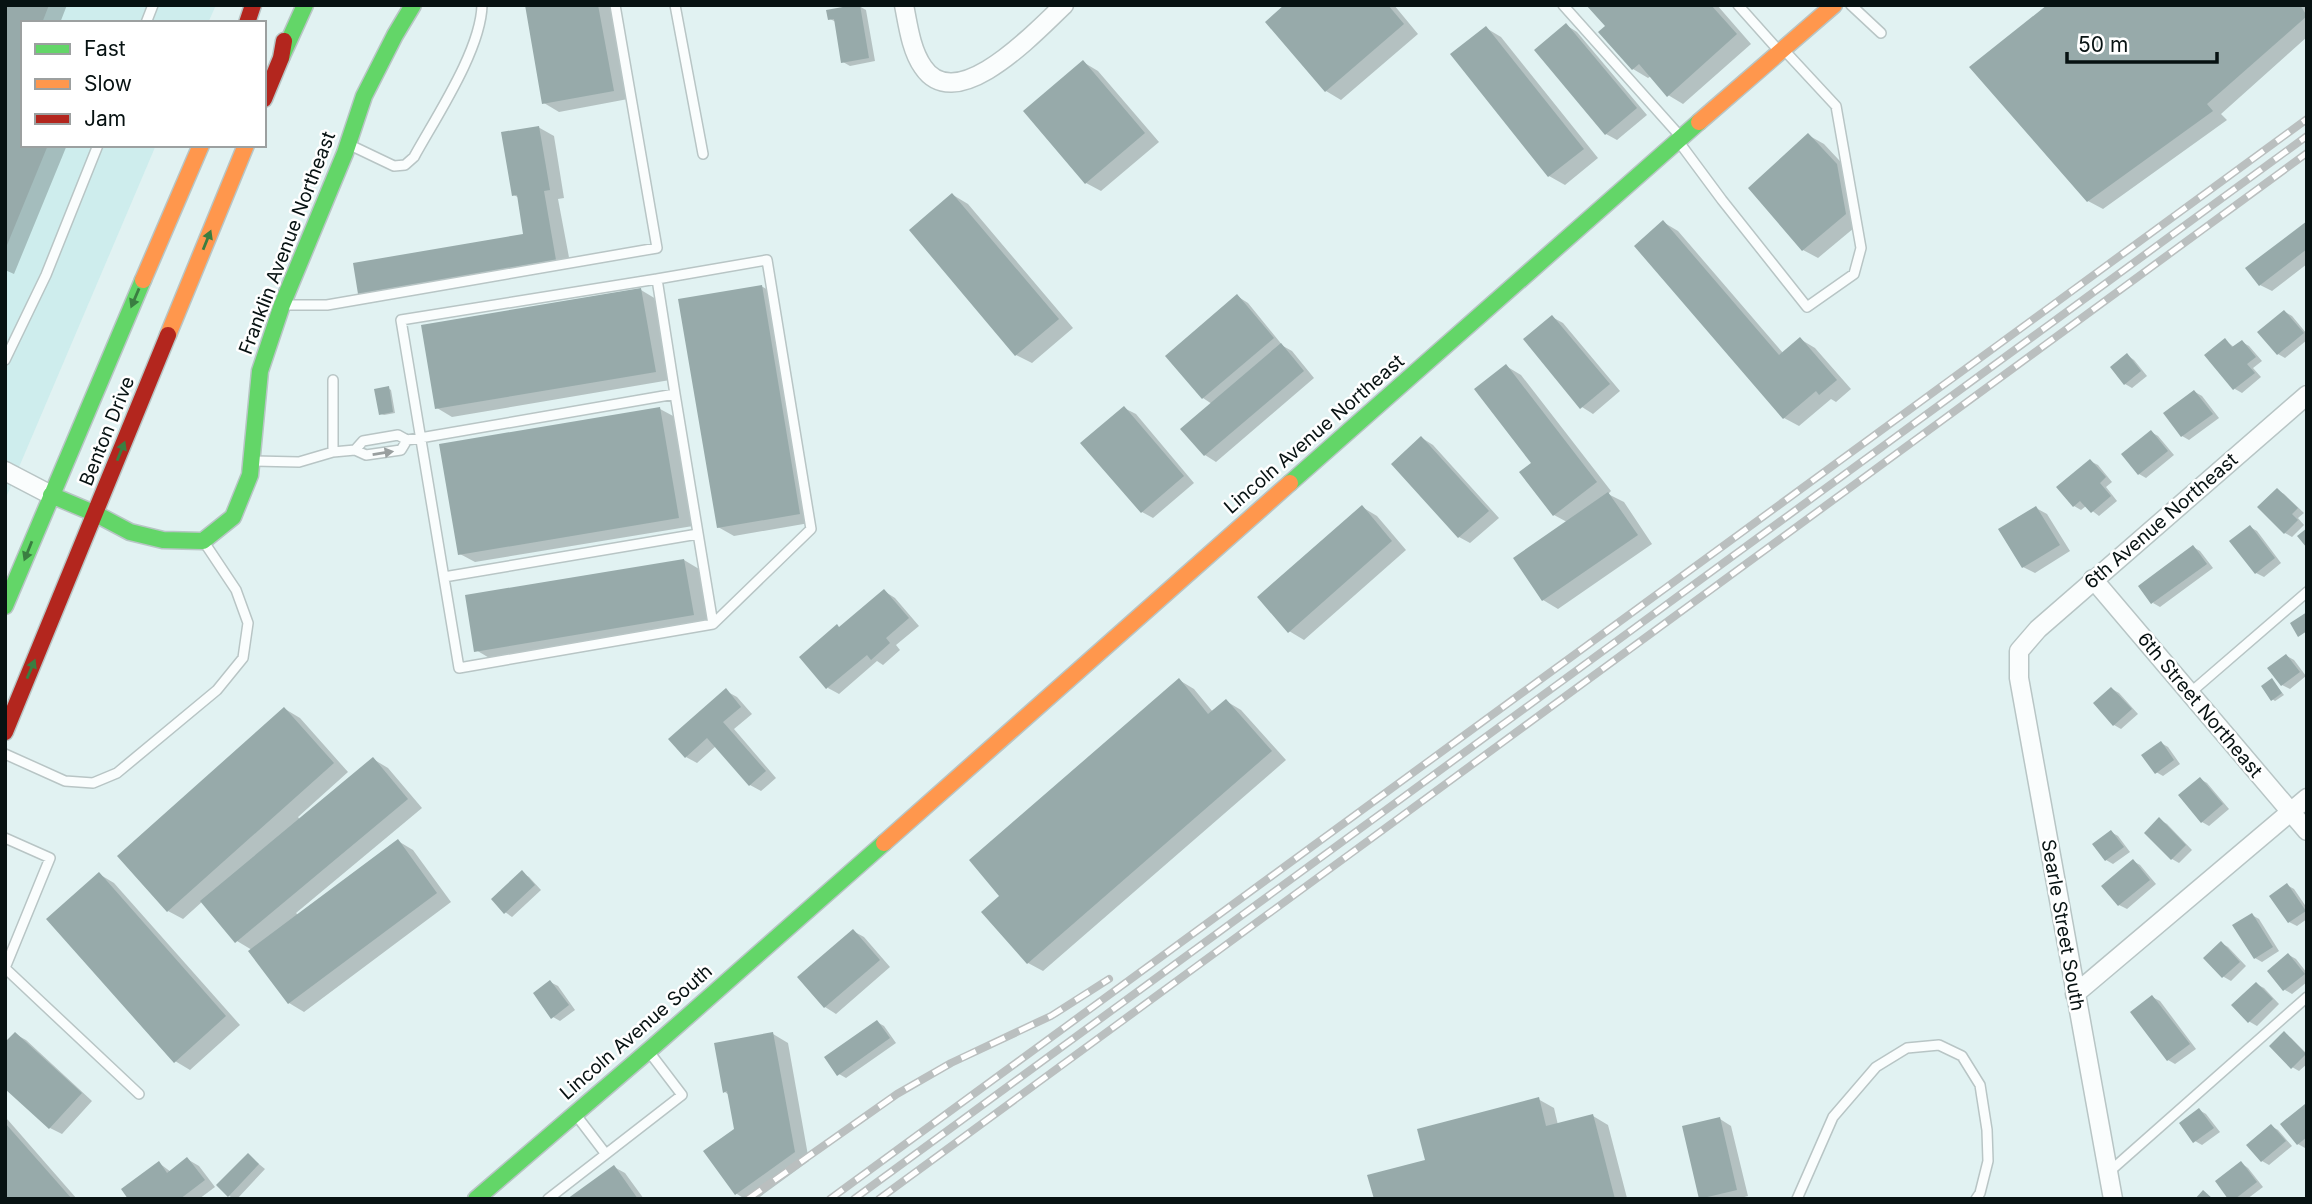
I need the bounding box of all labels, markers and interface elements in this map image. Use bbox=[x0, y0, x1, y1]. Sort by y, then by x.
legend bbox=[21, 21, 266, 147]
scale bar bbox=[2067, 21, 2218, 65]
text: 50 m bbox=[2078, 32, 2128, 57]
text: Fast bbox=[84, 36, 126, 61]
text: Slow bbox=[84, 71, 132, 96]
text: Jam bbox=[84, 106, 126, 131]
street label: Franklin Avenue Northeast bbox=[234, 128, 340, 358]
one-way arrow bbox=[201, 230, 213, 250]
one-way arrow bbox=[129, 288, 141, 308]
street label: Lincoln Avenue Northeast bbox=[1219, 350, 1409, 518]
street label: Benton Drive bbox=[75, 373, 139, 489]
one-way arrow bbox=[116, 440, 127, 461]
one-way arrow bbox=[372, 447, 394, 458]
street label: 6th Avenue Northeast bbox=[2080, 448, 2242, 594]
one-way arrow bbox=[22, 541, 34, 561]
street label: 6th Street Northeast bbox=[2133, 628, 2267, 782]
one-way arrow bbox=[26, 658, 37, 679]
street label: Searle Street South bbox=[2037, 837, 2089, 1013]
street label: Lincoln Avenue South bbox=[555, 960, 717, 1104]

